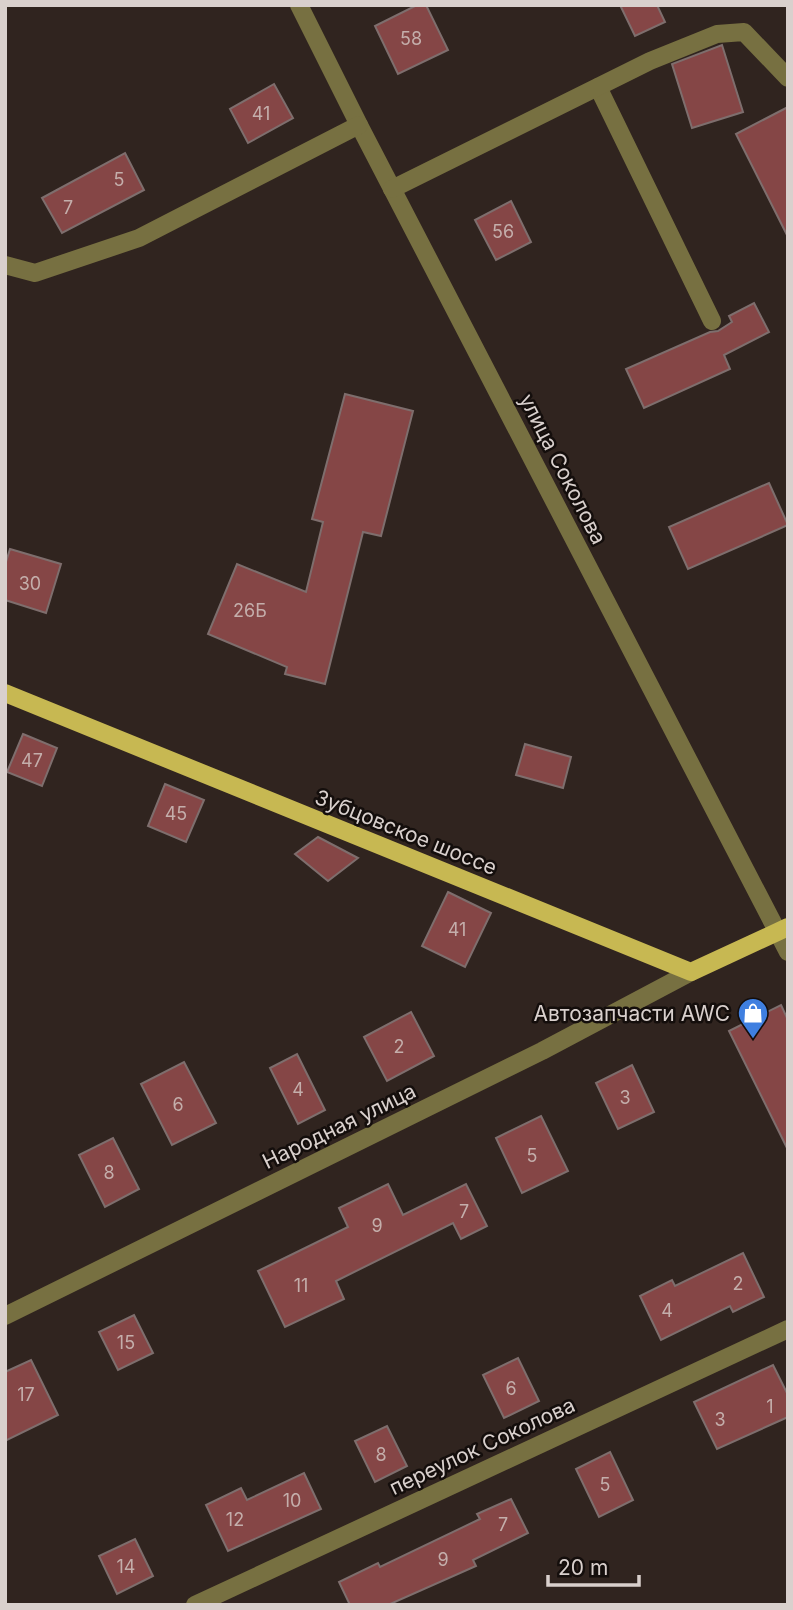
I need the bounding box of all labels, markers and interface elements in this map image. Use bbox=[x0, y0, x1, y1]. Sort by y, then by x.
house number: 58 bbox=[400, 28, 422, 49]
house number: 41 bbox=[252, 103, 270, 124]
house number: 5 bbox=[114, 169, 124, 190]
house number: 7 bbox=[63, 197, 73, 218]
house number: 56 bbox=[492, 221, 514, 242]
street label: улица Соколова bbox=[514, 390, 612, 548]
house number: 30 bbox=[19, 573, 41, 594]
house number: 26Б bbox=[233, 600, 267, 621]
house number: 47 bbox=[21, 750, 43, 771]
street label: Зубцовское шоссе bbox=[311, 784, 501, 880]
house number: 45 bbox=[165, 803, 187, 824]
house number: 41 bbox=[448, 919, 466, 940]
shop icon: Автозапчасти AWC bbox=[736, 996, 770, 1040]
place label: Автозапчасти AWC bbox=[533, 1001, 730, 1026]
house number: 2 bbox=[394, 1036, 404, 1057]
street label: Народная улица bbox=[258, 1078, 420, 1174]
house number: 4 bbox=[292, 1079, 304, 1100]
house number: 3 bbox=[619, 1087, 631, 1108]
house number: 6 bbox=[172, 1094, 184, 1115]
house number: 5 bbox=[527, 1145, 537, 1166]
house number: 8 bbox=[103, 1162, 115, 1183]
house number: 7 bbox=[459, 1201, 469, 1222]
house number: 9 bbox=[371, 1215, 383, 1236]
house number: 2 bbox=[733, 1273, 743, 1294]
house number: 11 bbox=[294, 1275, 308, 1296]
house number: 4 bbox=[661, 1300, 673, 1321]
house number: 15 bbox=[117, 1332, 135, 1353]
house number: 6 bbox=[505, 1378, 517, 1399]
house number: 17 bbox=[17, 1384, 35, 1405]
street label: переулок Соколова bbox=[385, 1392, 579, 1500]
house number: 1 bbox=[766, 1396, 774, 1417]
house number: 3 bbox=[714, 1409, 726, 1430]
house number: 8 bbox=[375, 1444, 387, 1465]
house number: 5 bbox=[600, 1474, 610, 1495]
house number: 10 bbox=[283, 1490, 301, 1511]
house number: 12 bbox=[226, 1509, 244, 1530]
house number: 7 bbox=[498, 1514, 508, 1535]
scale bar bbox=[548, 1544, 639, 1588]
house number: 9 bbox=[437, 1549, 449, 1570]
text: 20 m bbox=[558, 1555, 608, 1580]
house number: 14 bbox=[117, 1556, 135, 1577]

